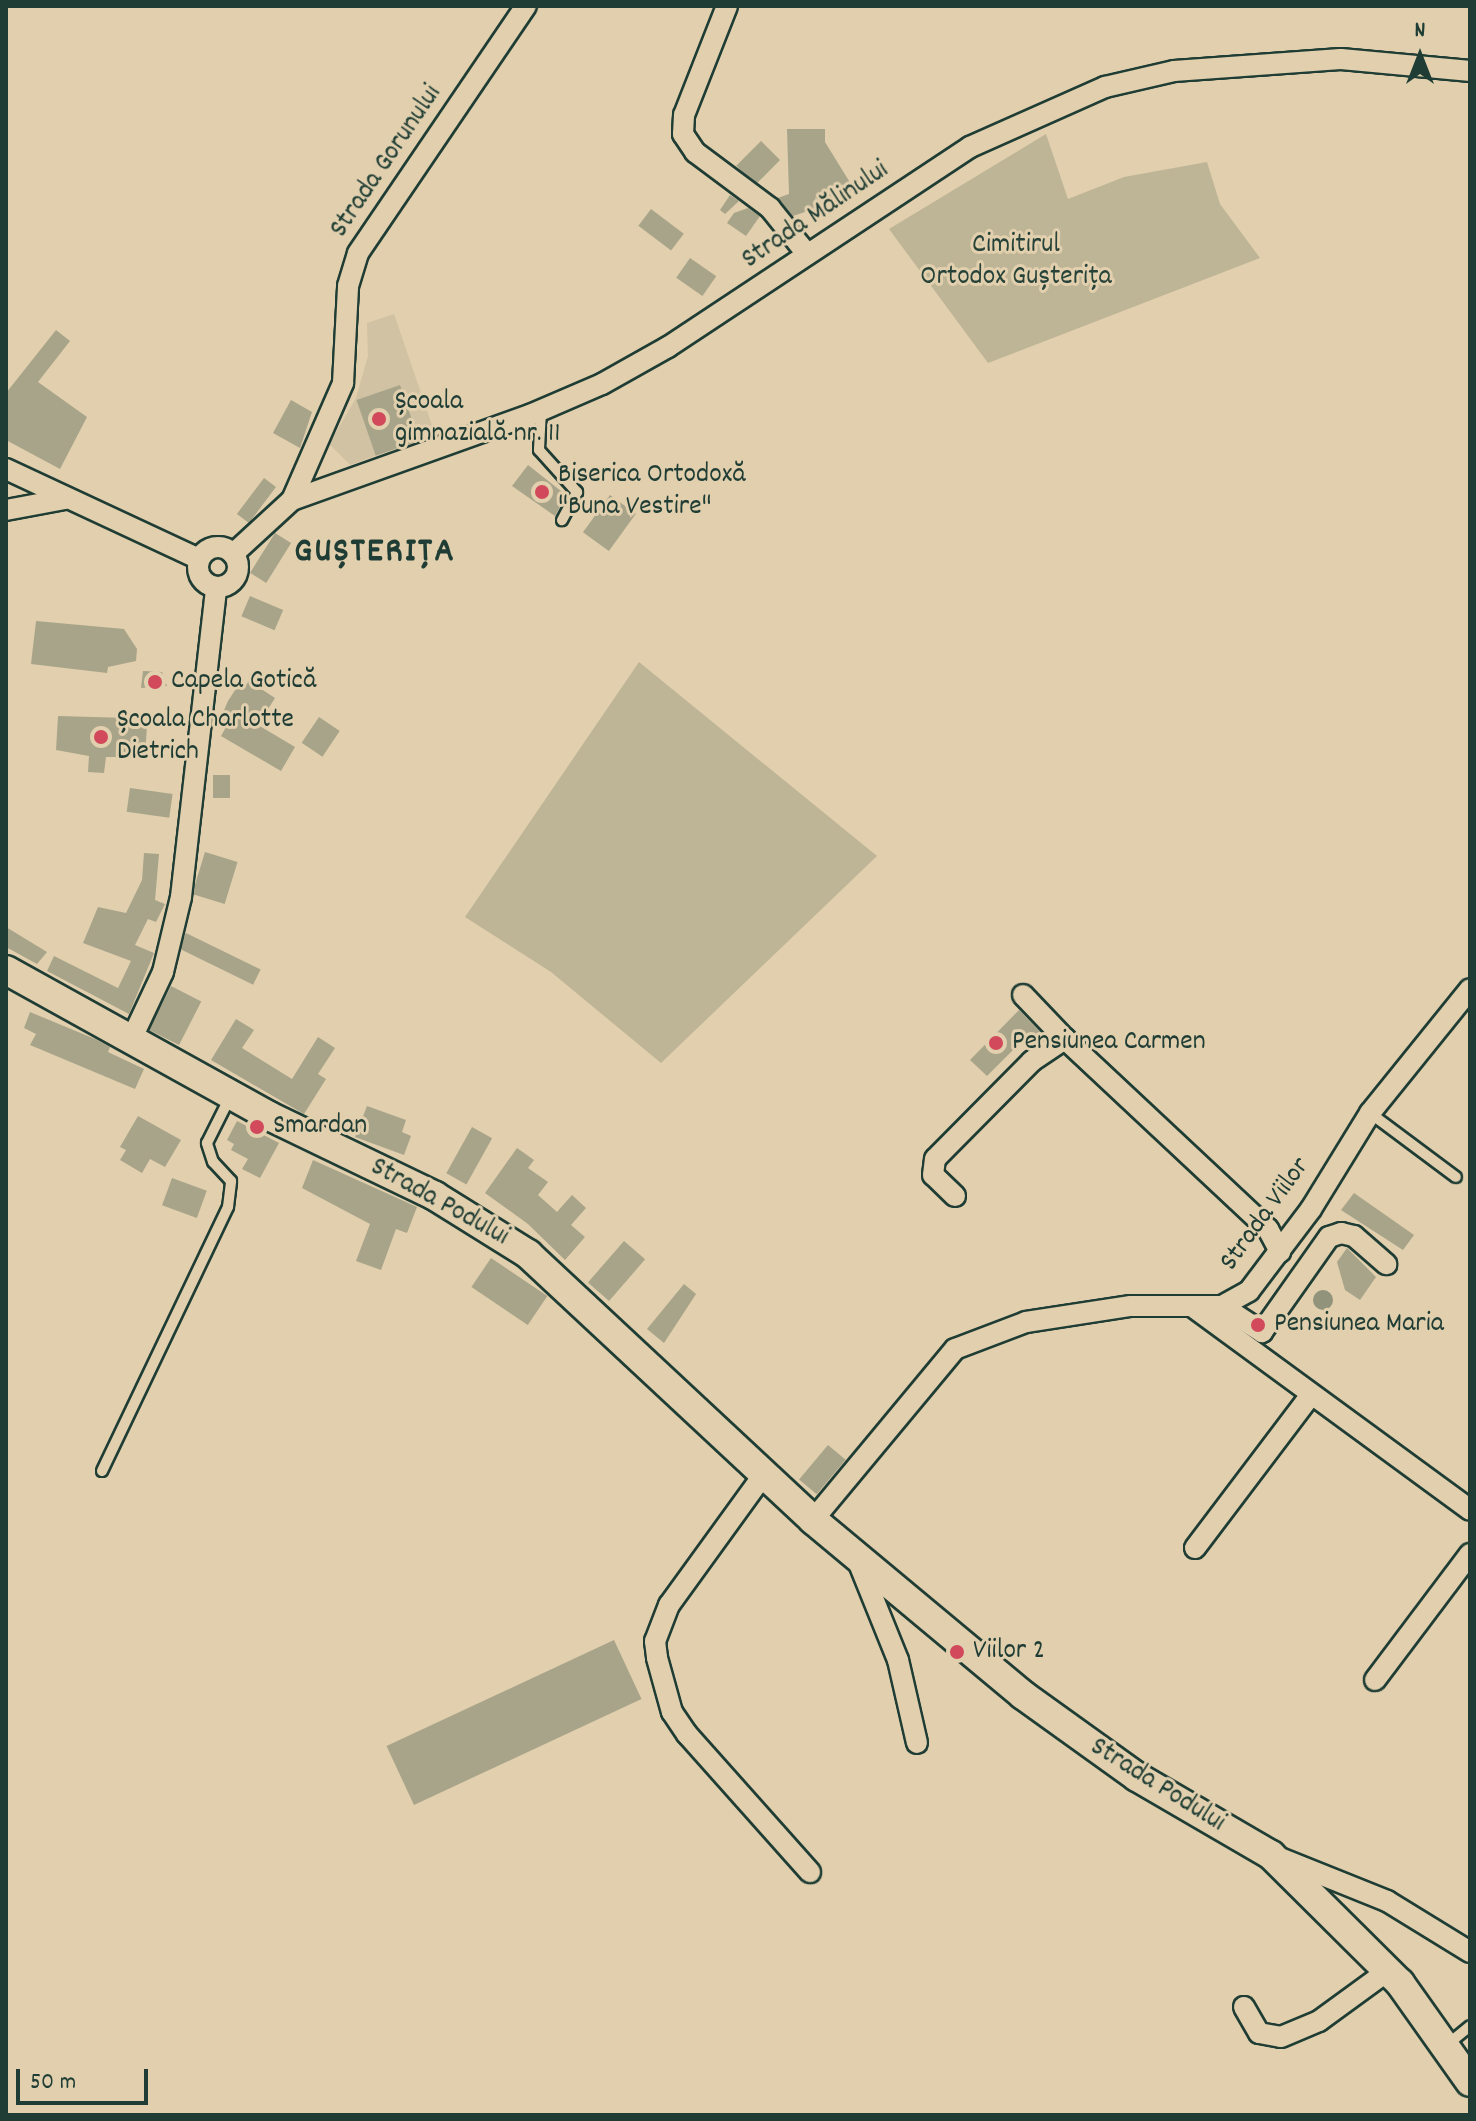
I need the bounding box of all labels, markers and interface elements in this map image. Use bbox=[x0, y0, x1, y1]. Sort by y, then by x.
north arrow bbox=[1380, 16, 1460, 96]
text: N bbox=[1415, 16, 1425, 47]
street label: Strada Gorunului bbox=[324, 79, 450, 245]
street label: Strada Mălinului bbox=[736, 155, 896, 277]
park label: Cimitirul Ortodox Gușterița bbox=[920, 229, 1112, 295]
place label: Școala gimnazială nr. 11 bbox=[395, 386, 560, 452]
marker: Școala gimnazială nr. 11 bbox=[370, 410, 388, 428]
place label: Biserica Ortodoxă "Buna Vestire" bbox=[558, 459, 746, 525]
marker: Biserica Ortodoxă "Buna Vestire" bbox=[533, 483, 551, 501]
district label: GUȘTERIȚA bbox=[294, 532, 456, 576]
place label: Capela Gotică bbox=[171, 665, 317, 699]
marker: Capela Gotică bbox=[146, 673, 164, 691]
place label: Școala Charlotte Dietrich bbox=[117, 704, 294, 770]
marker: Școala Charlotte Dietrich bbox=[92, 728, 110, 746]
place label: Pensiunea Carmen bbox=[1012, 1026, 1206, 1060]
marker: Pensiunea Carmen bbox=[987, 1034, 1005, 1052]
place label: Smardan bbox=[273, 1110, 367, 1144]
marker: Smardan bbox=[248, 1118, 266, 1136]
street label: Strada Podului bbox=[364, 1151, 514, 1255]
street label: Strada Viilor bbox=[1214, 1152, 1318, 1278]
place label: Pensiunea Maria bbox=[1274, 1308, 1444, 1342]
marker: Pensiunea Maria bbox=[1249, 1316, 1267, 1334]
place label: Viilor 2 bbox=[973, 1635, 1045, 1669]
marker: Viilor 2 bbox=[948, 1643, 966, 1661]
street label: Strada Podului bbox=[1083, 1731, 1231, 1841]
scale bar bbox=[20, 2053, 152, 2103]
text: 50 m bbox=[30, 2066, 76, 2100]

